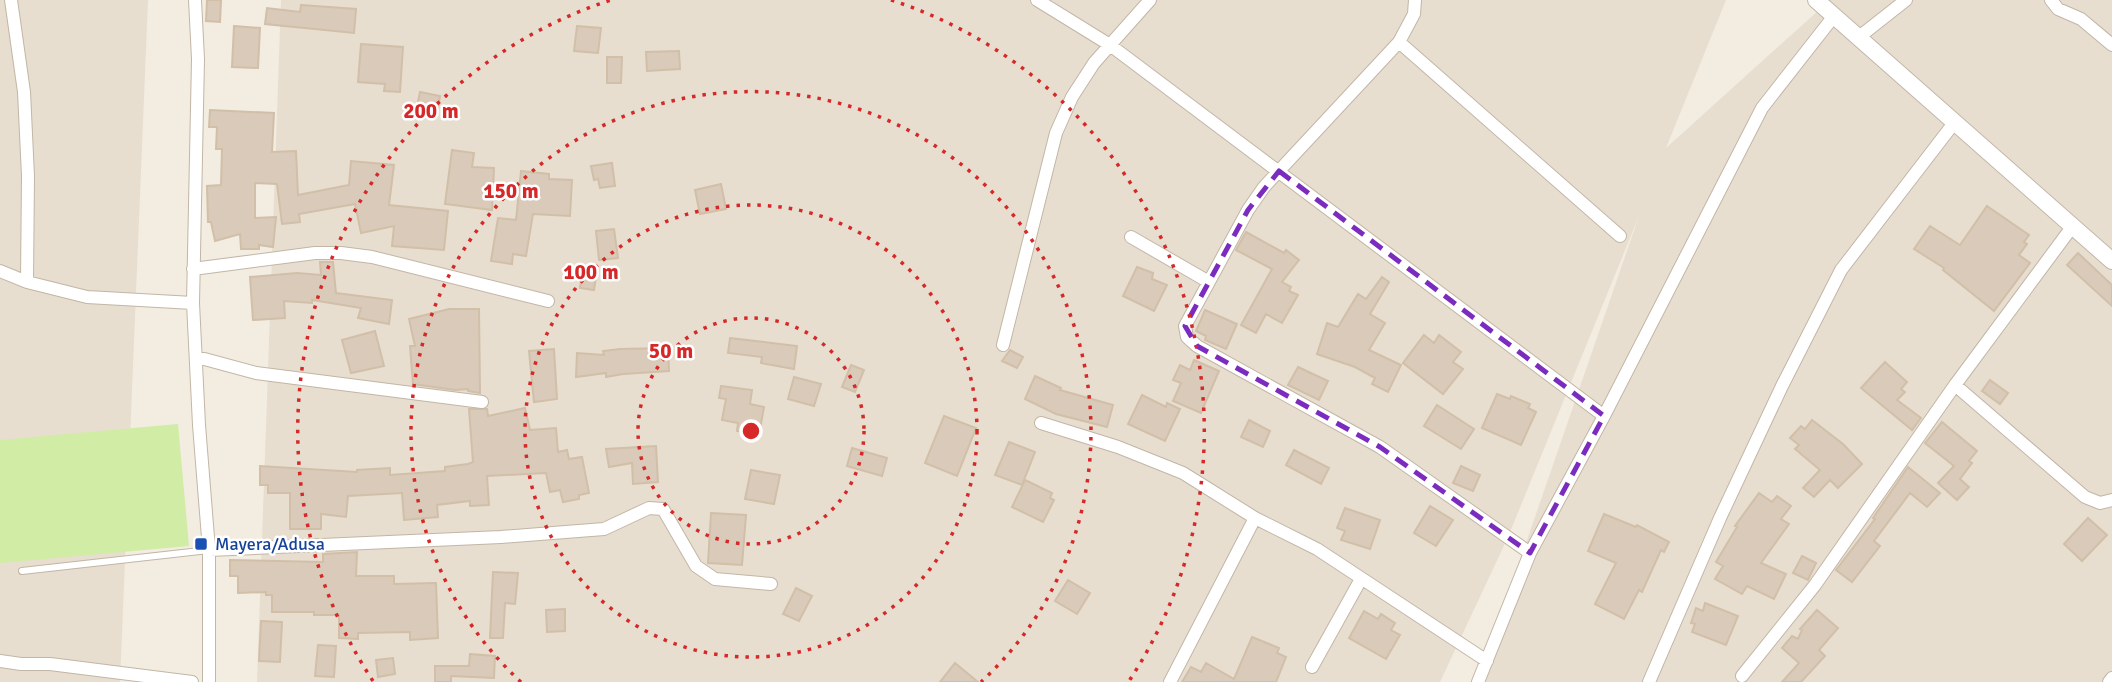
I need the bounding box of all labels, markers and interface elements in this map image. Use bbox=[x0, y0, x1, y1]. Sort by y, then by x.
text: 200 m bbox=[403, 98, 459, 124]
text: 150 m bbox=[483, 178, 539, 204]
text: 100 m bbox=[563, 259, 619, 285]
text: 50 m bbox=[649, 338, 693, 364]
centre of rings bbox=[739, 419, 763, 443]
place label: Mayera/Adusa bbox=[215, 533, 325, 555]
marker: Mayera/Adusa bbox=[193, 536, 209, 552]

